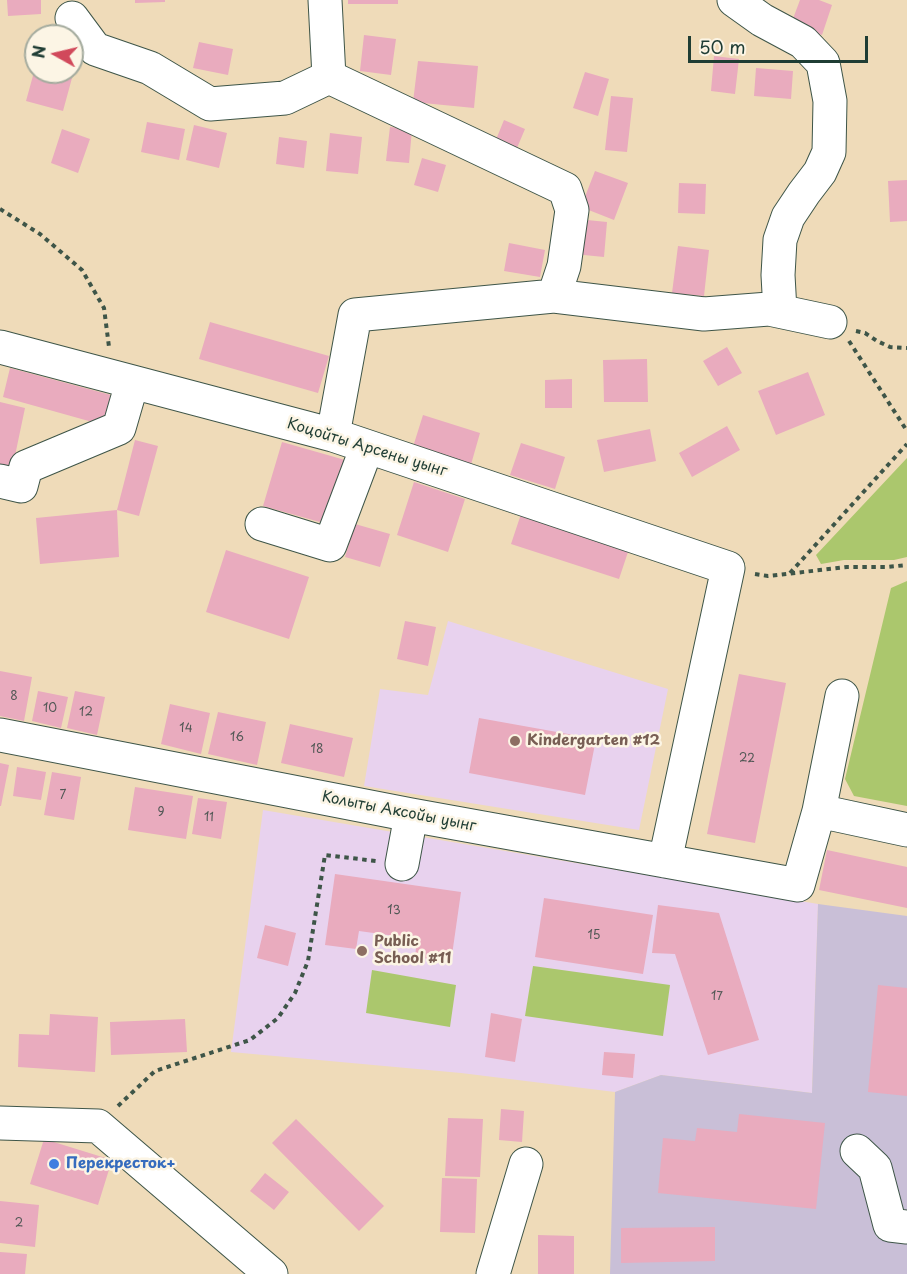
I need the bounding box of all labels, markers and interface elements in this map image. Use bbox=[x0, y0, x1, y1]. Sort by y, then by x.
north arrow bbox=[24, 24, 84, 84]
scale bar bbox=[691, 24, 871, 62]
text: 50 m bbox=[699, 33, 746, 60]
text: N bbox=[25, 44, 51, 60]
street label: Коцойты Арсены уынг bbox=[285, 415, 449, 481]
house number: 8 bbox=[10, 690, 18, 704]
house number: 10 bbox=[43, 702, 57, 716]
house number: 12 bbox=[79, 706, 93, 720]
house number: 14 bbox=[179, 722, 193, 736]
house number: 16 bbox=[230, 731, 244, 745]
place label: Kindergarten #12 bbox=[527, 732, 660, 750]
marker: Kindergarten #12 bbox=[508, 734, 522, 748]
house number: 18 bbox=[311, 743, 323, 757]
house number: 22 bbox=[739, 752, 755, 766]
street label: Колыты Аксойы уынг bbox=[320, 788, 478, 836]
house number: 7 bbox=[60, 789, 66, 803]
house number: 9 bbox=[157, 806, 165, 820]
house number: 11 bbox=[204, 811, 214, 825]
house number: 13 bbox=[387, 904, 401, 918]
house number: 15 bbox=[587, 929, 601, 943]
place label: Public School #11 bbox=[374, 933, 451, 968]
marker: Public School #11 bbox=[355, 944, 369, 958]
house number: 17 bbox=[711, 990, 723, 1004]
place label: Перекресток+ bbox=[66, 1155, 176, 1173]
marker: Перекресток+ bbox=[47, 1157, 61, 1171]
house number: 2 bbox=[15, 1217, 23, 1231]

